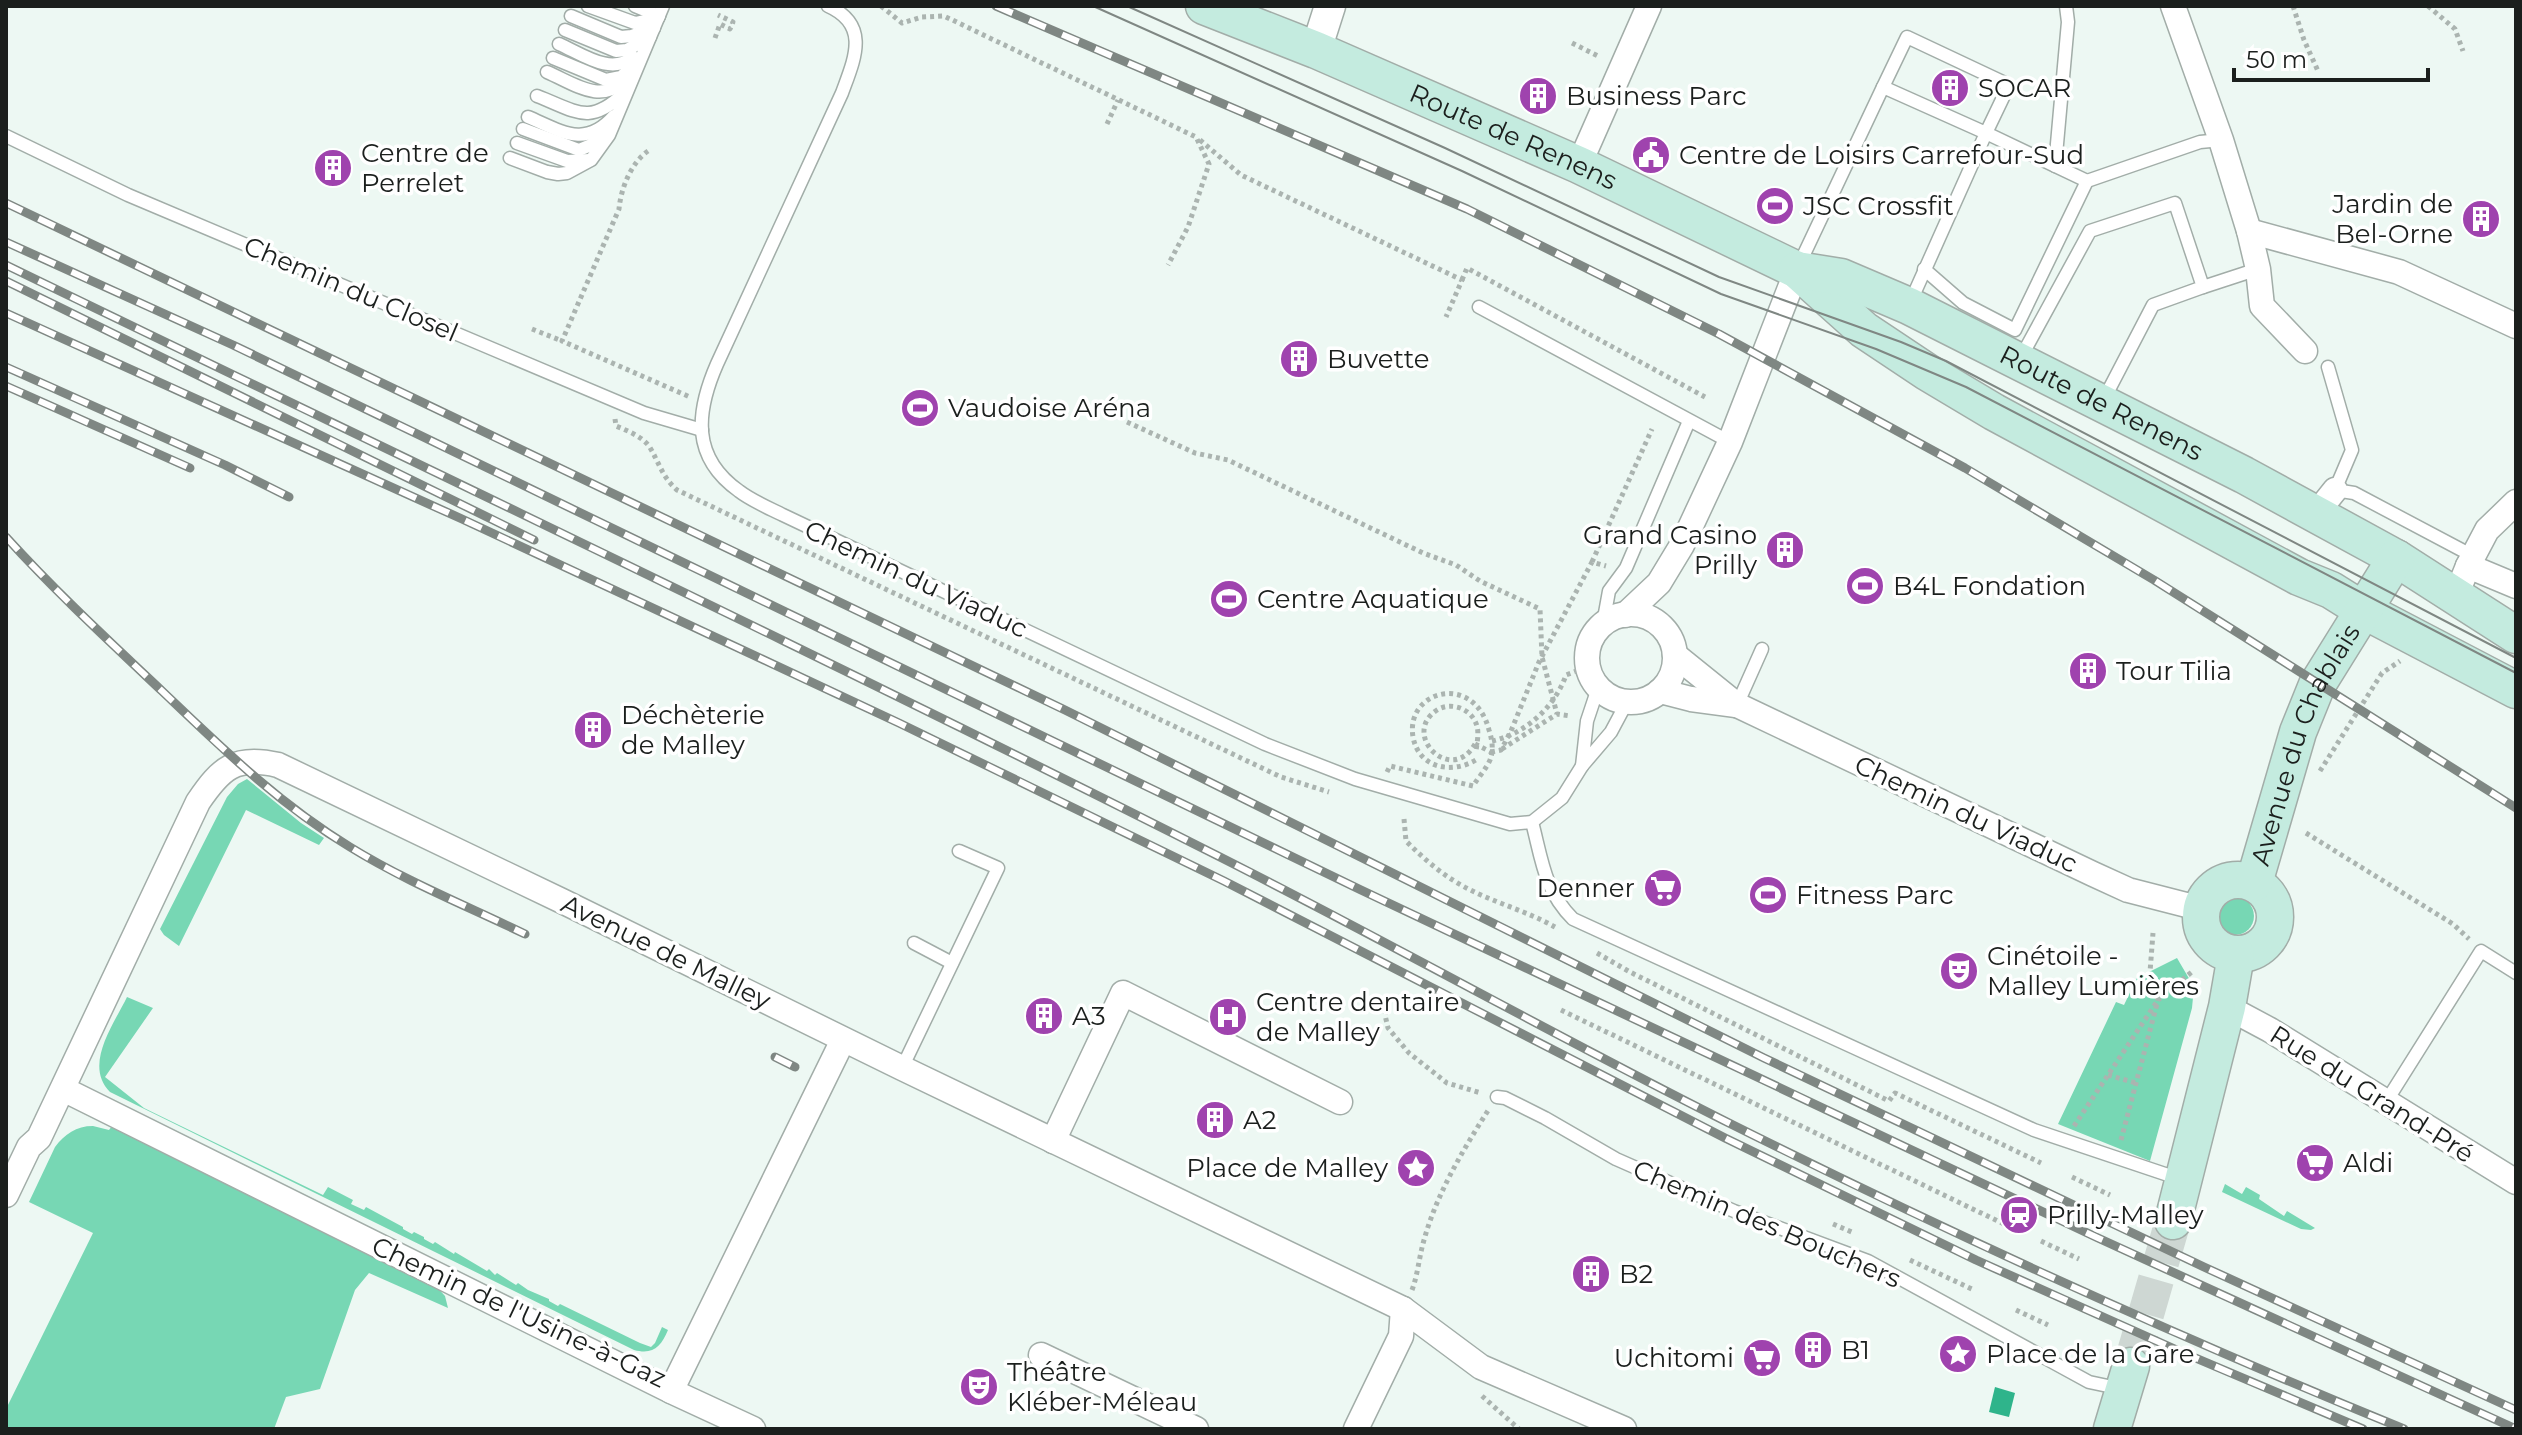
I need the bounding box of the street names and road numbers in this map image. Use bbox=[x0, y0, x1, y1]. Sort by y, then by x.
street label: Route de Renens bbox=[1405, 77, 1622, 197]
street label: Chemin du Closel bbox=[239, 229, 463, 349]
street label: Route de Renens bbox=[1994, 338, 2208, 468]
street label: Chemin du Viaduc bbox=[799, 513, 1033, 645]
street label: Avenue du Chablais bbox=[2244, 618, 2367, 869]
street label: Chemin du Viaduc bbox=[1849, 748, 2083, 880]
street label: Avenue de Malley bbox=[556, 887, 777, 1017]
street label: Rue du Grand-Pré bbox=[2264, 1018, 2480, 1170]
street label: Chemin des Bouchers bbox=[1628, 1153, 1906, 1295]
street label: Chemin de l'Usine-à-Gaz bbox=[367, 1230, 671, 1394]

